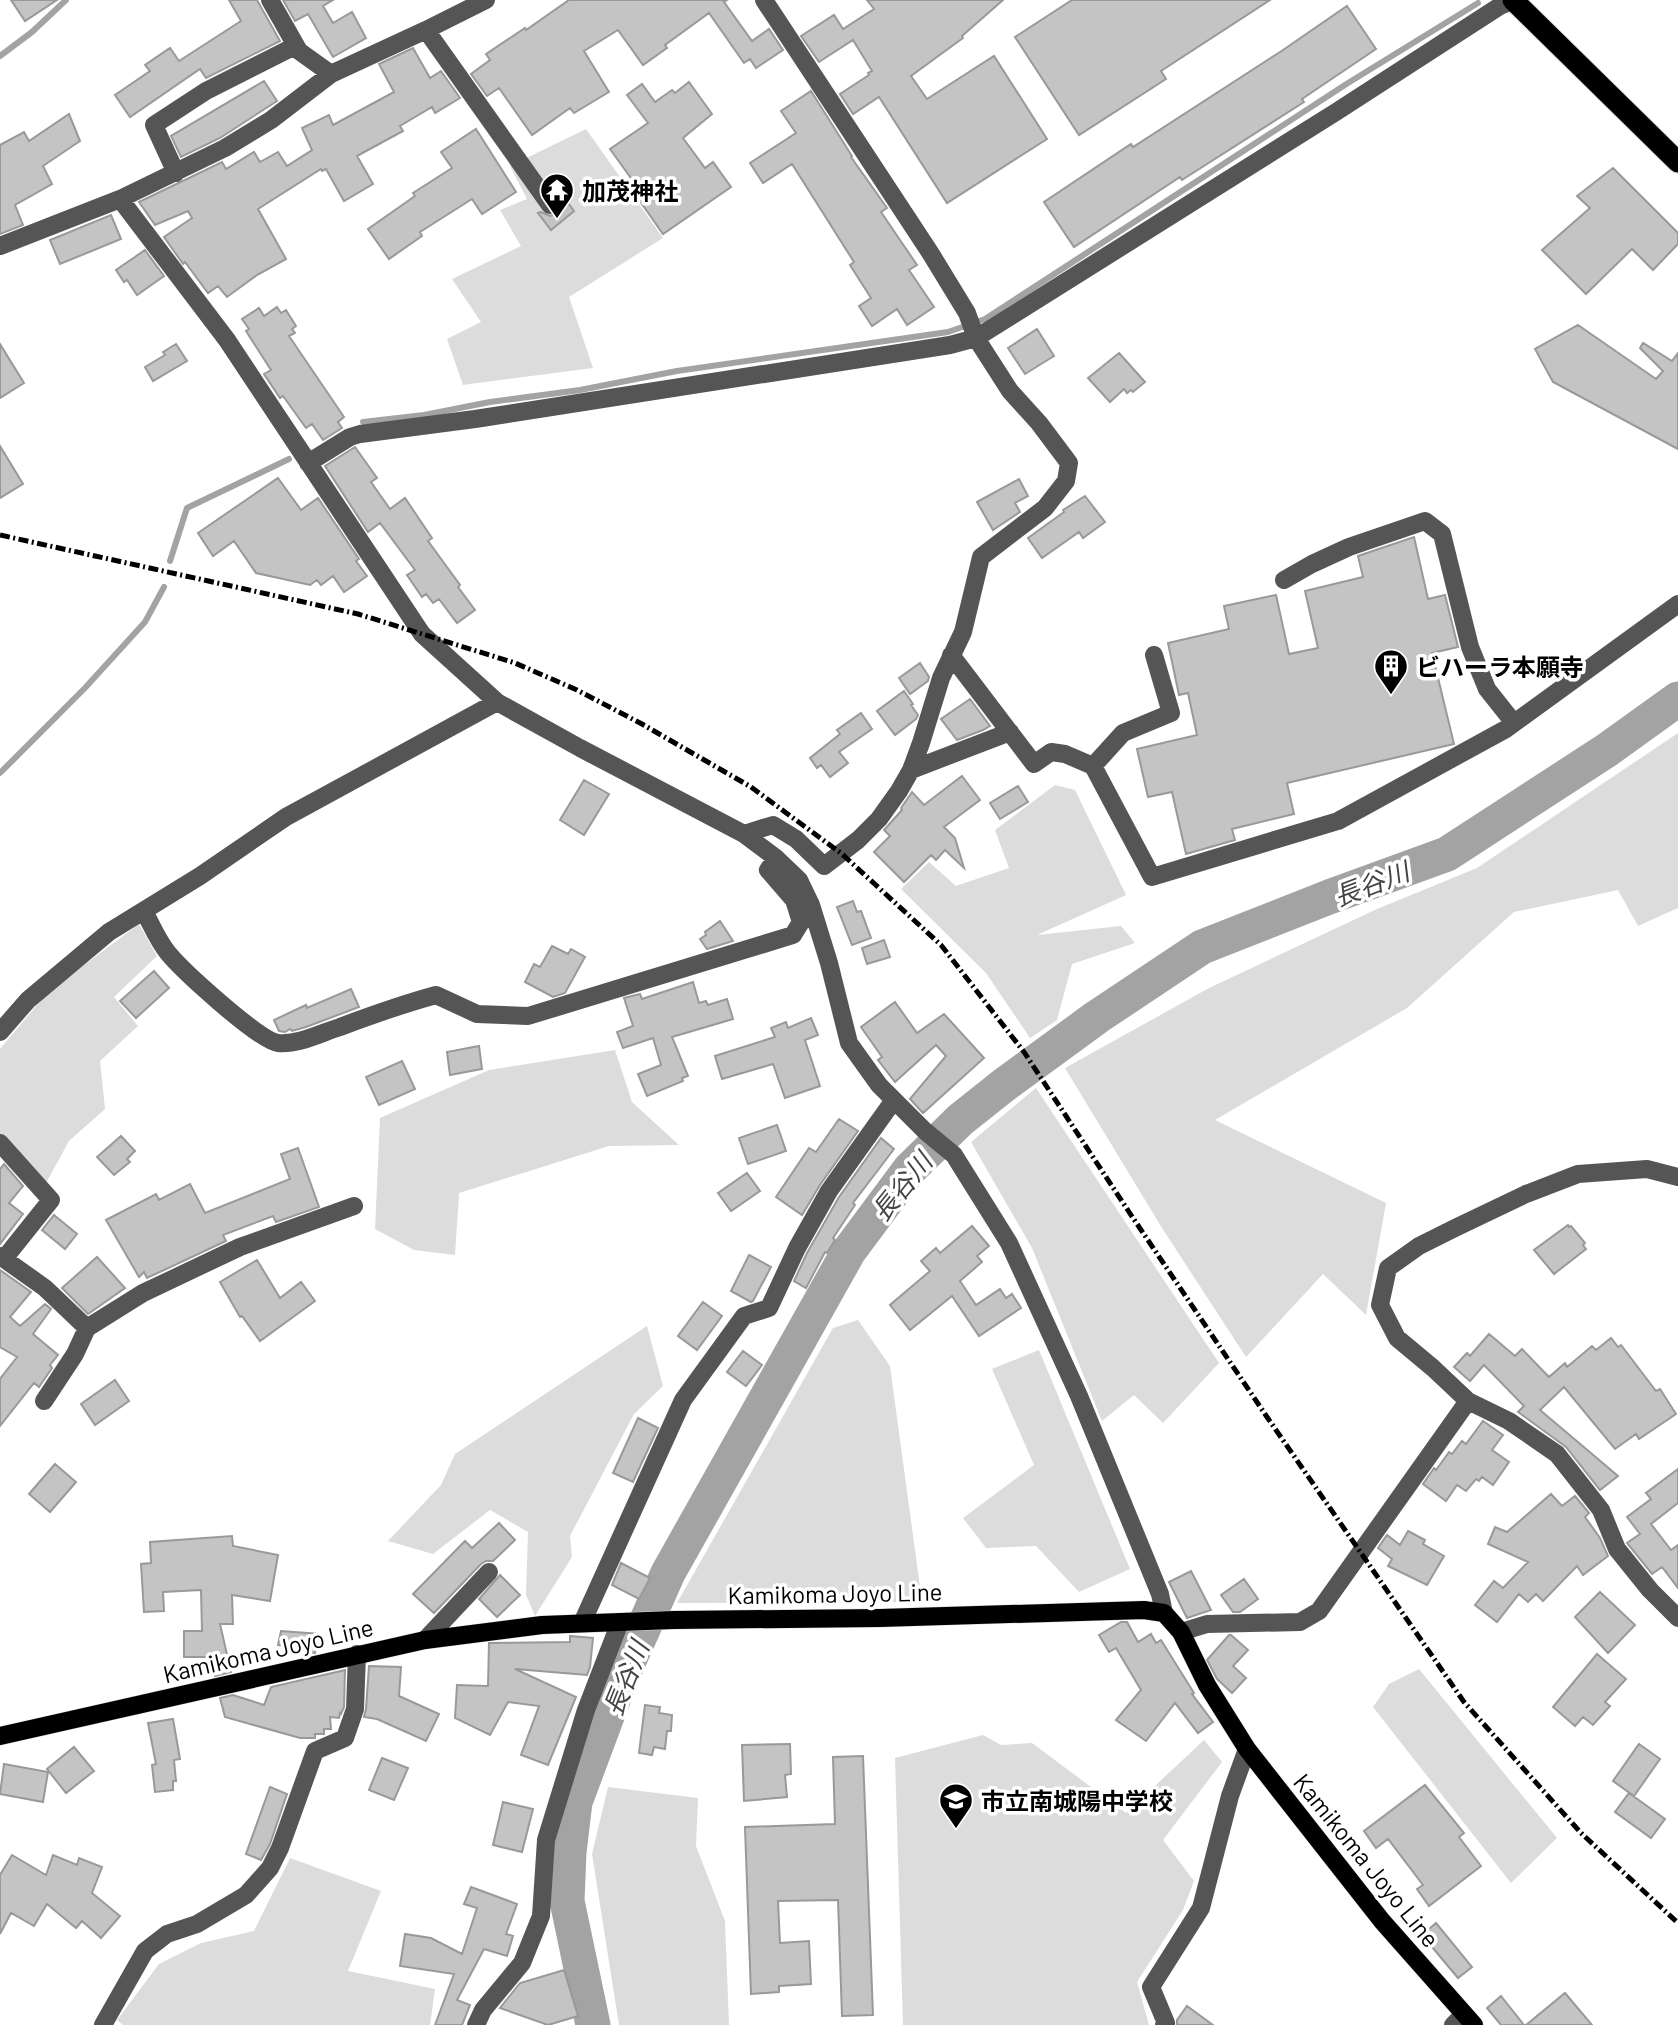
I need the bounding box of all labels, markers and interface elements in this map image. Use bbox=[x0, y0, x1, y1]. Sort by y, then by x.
temple icon: 加茂神社 bbox=[538, 171, 576, 220]
place label: 加茂神社 bbox=[582, 176, 678, 205]
building icon: ビハーラ本願寺 bbox=[1372, 647, 1410, 696]
place label: ビハーラ本願寺 bbox=[1416, 652, 1584, 681]
water label: 長谷川 bbox=[1329, 853, 1416, 911]
water label: 長谷川 bbox=[864, 1144, 939, 1226]
street label: Kamikoma Joyo Line bbox=[727, 1577, 943, 1609]
street label: Kamikoma Joyo Line bbox=[160, 1612, 376, 1688]
water label: 長谷川 bbox=[596, 1633, 655, 1720]
street label: Kamikoma Joyo Line bbox=[1288, 1767, 1446, 1953]
school or university icon: 市立南城陽中学校 bbox=[937, 1781, 975, 1830]
place label: 市立南城陽中学校 bbox=[981, 1786, 1173, 1815]

